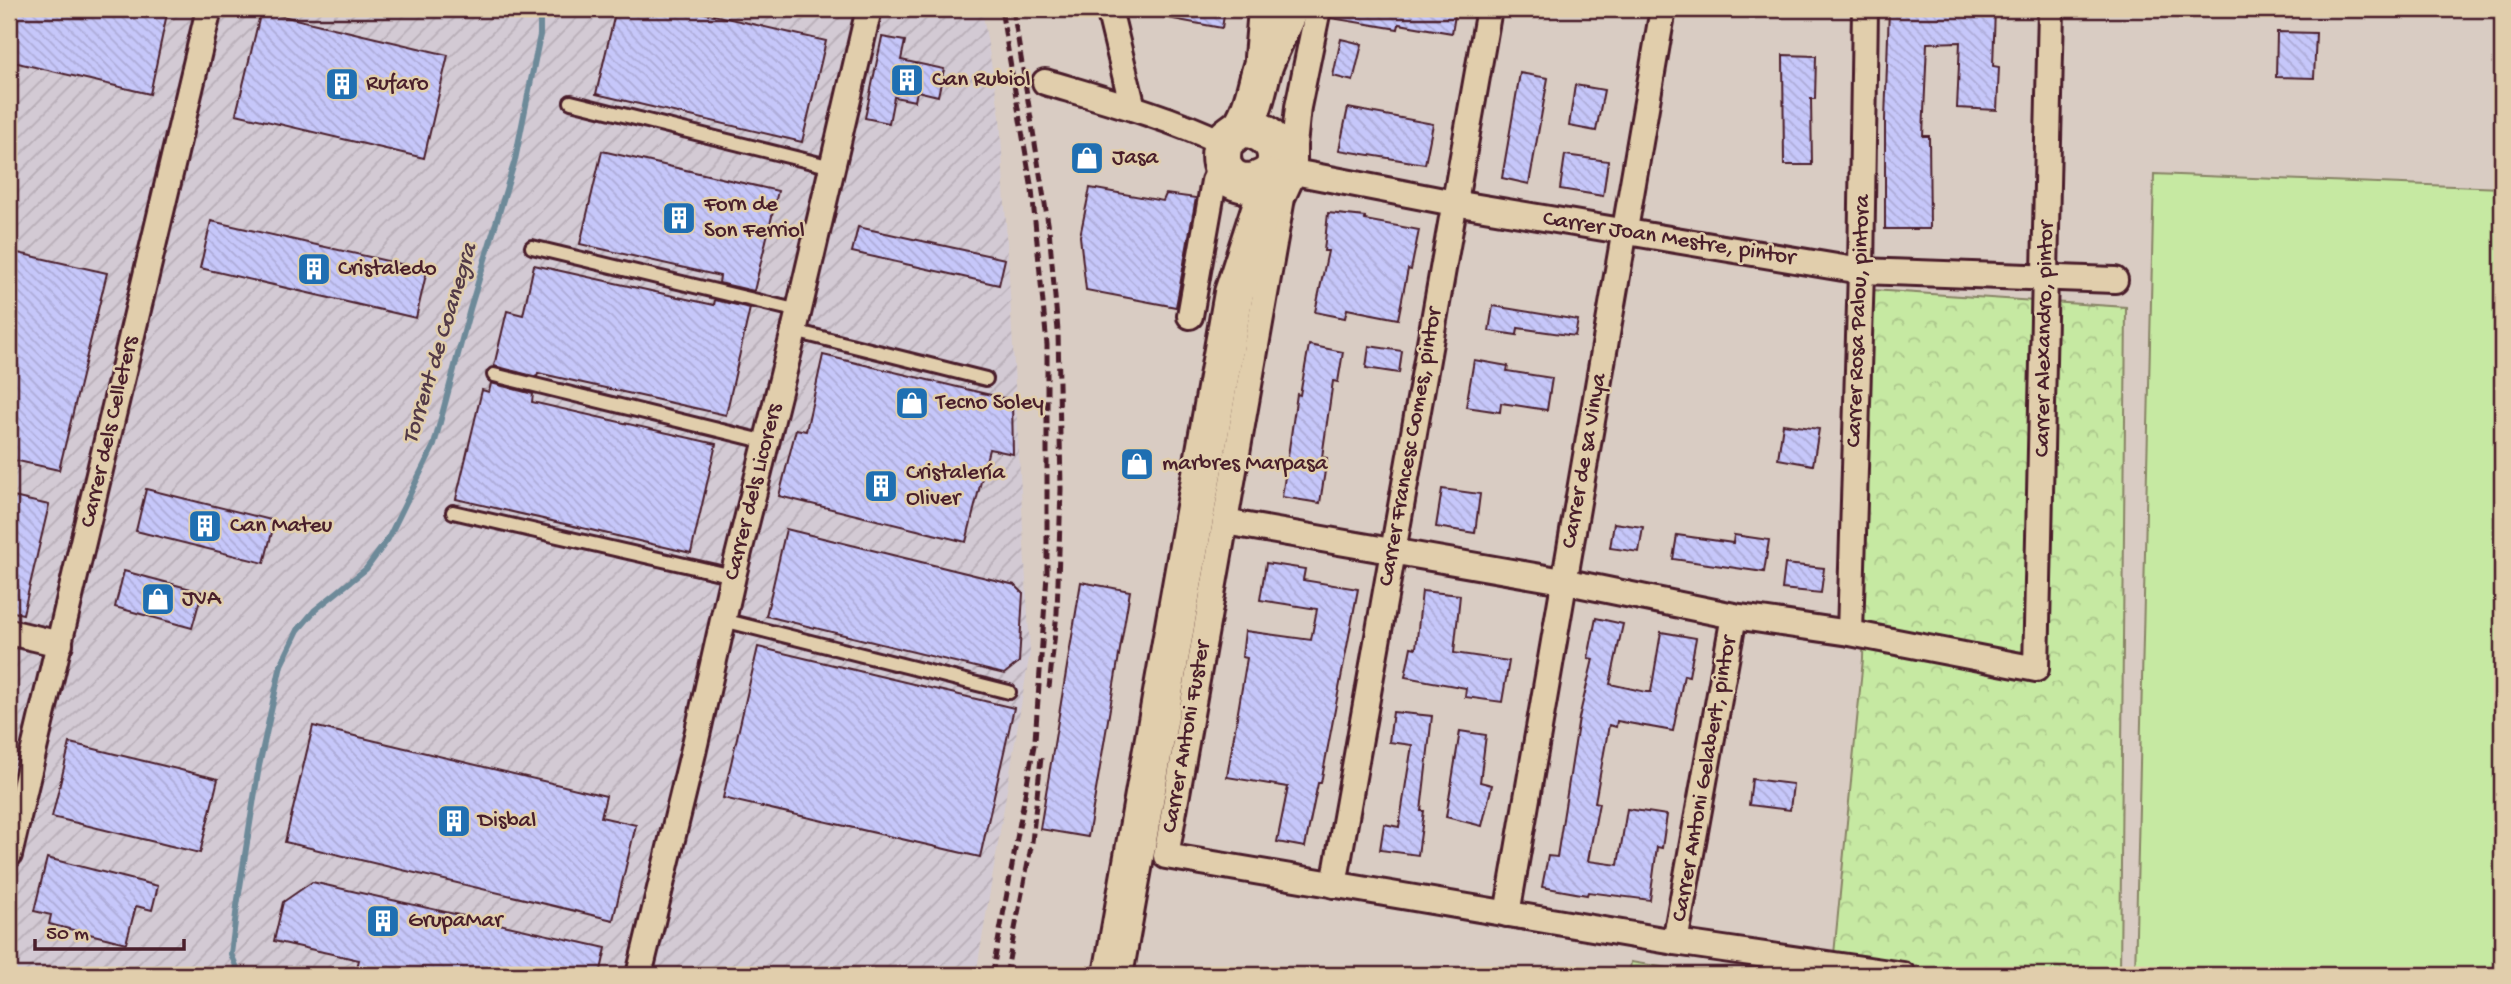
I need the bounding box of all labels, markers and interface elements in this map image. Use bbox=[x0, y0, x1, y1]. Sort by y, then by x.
building icon: Can Rubiol bbox=[888, 61, 926, 99]
building icon: Rufaro bbox=[323, 65, 361, 103]
place label: Can Rubiol bbox=[932, 67, 1031, 94]
place label: Rufaro bbox=[366, 71, 429, 98]
shop icon: Jasa bbox=[1068, 139, 1106, 177]
place label: Jasa bbox=[1112, 145, 1159, 172]
place label: Forn de Son Ferriol bbox=[703, 192, 805, 245]
street label: Carrer Rosa Palou, pintora bbox=[1841, 193, 1877, 448]
building icon: Forn de Son Ferriol bbox=[660, 199, 698, 237]
street label: Carrer Joan Mestre, pintor bbox=[1541, 206, 1799, 273]
street label: Carrer Alexandro, pintor bbox=[2029, 219, 2061, 457]
water label: Torrent de Coanegra bbox=[397, 239, 486, 448]
building icon: Cristaledo bbox=[295, 250, 333, 288]
place label: Cristaledo bbox=[338, 256, 437, 283]
street label: Carrer Francesc Comes, pintor bbox=[1373, 304, 1449, 588]
street label: Carrer dels Celleters bbox=[75, 333, 145, 530]
street label: Carrer de sa Vinya bbox=[1556, 370, 1614, 551]
shop icon: Tecno Soley bbox=[893, 384, 931, 422]
place label: Tecno Soley bbox=[934, 390, 1044, 417]
street label: Carrer dels Licorers bbox=[719, 400, 789, 583]
shop icon: marbres Marpasa bbox=[1118, 445, 1156, 483]
place label: marbres Marpasa bbox=[1162, 451, 1329, 478]
place label: Cristalería Oliver bbox=[906, 460, 1006, 513]
building icon: Cristalería Oliver bbox=[862, 467, 900, 505]
building icon: Can Mateu bbox=[186, 507, 224, 545]
place label: Can Mateu bbox=[230, 513, 333, 540]
shop icon: JVA bbox=[139, 580, 177, 618]
place label: JVA bbox=[182, 586, 222, 613]
street label: Carrer Antoni Gelabert, pintor bbox=[1667, 632, 1744, 924]
street label: Carrer Antoni Fuster bbox=[1157, 637, 1218, 835]
building icon: Disbal bbox=[435, 802, 473, 840]
place label: Disbal bbox=[476, 808, 536, 835]
building icon: GrupaMar bbox=[364, 902, 402, 940]
scale bar bbox=[35, 907, 184, 951]
place label: GrupaMar bbox=[408, 908, 504, 935]
text: 50 m bbox=[46, 923, 89, 948]

